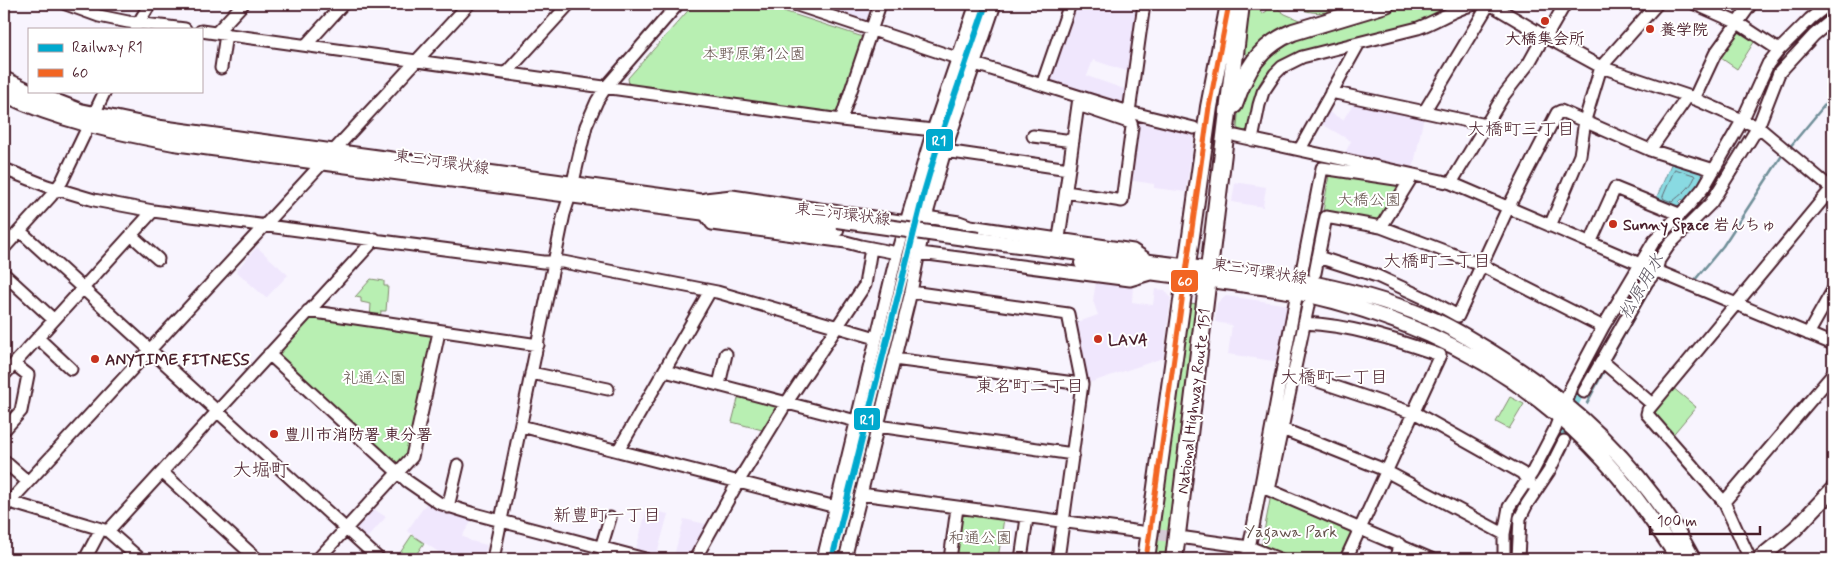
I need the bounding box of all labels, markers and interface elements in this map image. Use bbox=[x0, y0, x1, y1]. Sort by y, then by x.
marker: 大橋集会所 bbox=[1539, 15, 1551, 27]
place label: 養学院 bbox=[1660, 20, 1708, 41]
marker: 養学院 bbox=[1644, 23, 1656, 35]
legend bbox=[28, 28, 202, 92]
place label: 大橋集会所 bbox=[1505, 29, 1585, 50]
text: Railway R1 bbox=[72, 38, 143, 58]
park label: 本野原第1公園 bbox=[702, 44, 806, 65]
text: 60 bbox=[72, 64, 88, 84]
district label: 大橋町三丁目 bbox=[1467, 118, 1575, 142]
line badge: R1 bbox=[925, 128, 954, 152]
text: R1 bbox=[932, 132, 946, 150]
street label: 東三河環状線 bbox=[393, 145, 491, 180]
park label: 大橋公園 bbox=[1337, 190, 1401, 211]
street label: 東三河環状線 bbox=[794, 198, 892, 231]
place label: Sunny Space 岩んちゅ bbox=[1623, 215, 1777, 236]
marker: Sunny Space 岩んちゅ bbox=[1607, 218, 1619, 230]
water label: 松原用水 bbox=[1613, 249, 1670, 324]
district label: 大橋町二丁目 bbox=[1383, 250, 1491, 274]
street label: 東三河環状線 bbox=[1211, 254, 1309, 289]
line badge: 60 bbox=[1170, 269, 1199, 293]
text: 60 bbox=[1177, 273, 1193, 291]
street label: National Highway Route 151 bbox=[1173, 307, 1216, 495]
place label: LAVA bbox=[1108, 330, 1148, 351]
marker: LAVA bbox=[1092, 333, 1104, 345]
place label: ANYTIME FITNESS bbox=[105, 350, 250, 371]
marker: ANYTIME FITNESS bbox=[89, 353, 101, 365]
district label: 大橋町一丁目 bbox=[1280, 366, 1388, 390]
park label: 礼通公園 bbox=[342, 368, 406, 389]
district label: 東名町二丁目 bbox=[976, 375, 1084, 399]
line badge: R1 bbox=[853, 407, 881, 431]
text: R1 bbox=[860, 411, 874, 429]
place label: 豊川市消防署 東分署 bbox=[284, 425, 432, 446]
marker: 豊川市消防署 東分署 bbox=[268, 428, 280, 440]
district label: 大堀町 bbox=[232, 458, 290, 483]
scale bar bbox=[1650, 503, 1760, 535]
district label: 新豊町一丁目 bbox=[553, 504, 661, 528]
text: 100 m bbox=[1657, 512, 1697, 532]
park label: Yagawa Park bbox=[1245, 522, 1337, 544]
park label: 和通公園 bbox=[948, 528, 1012, 549]

